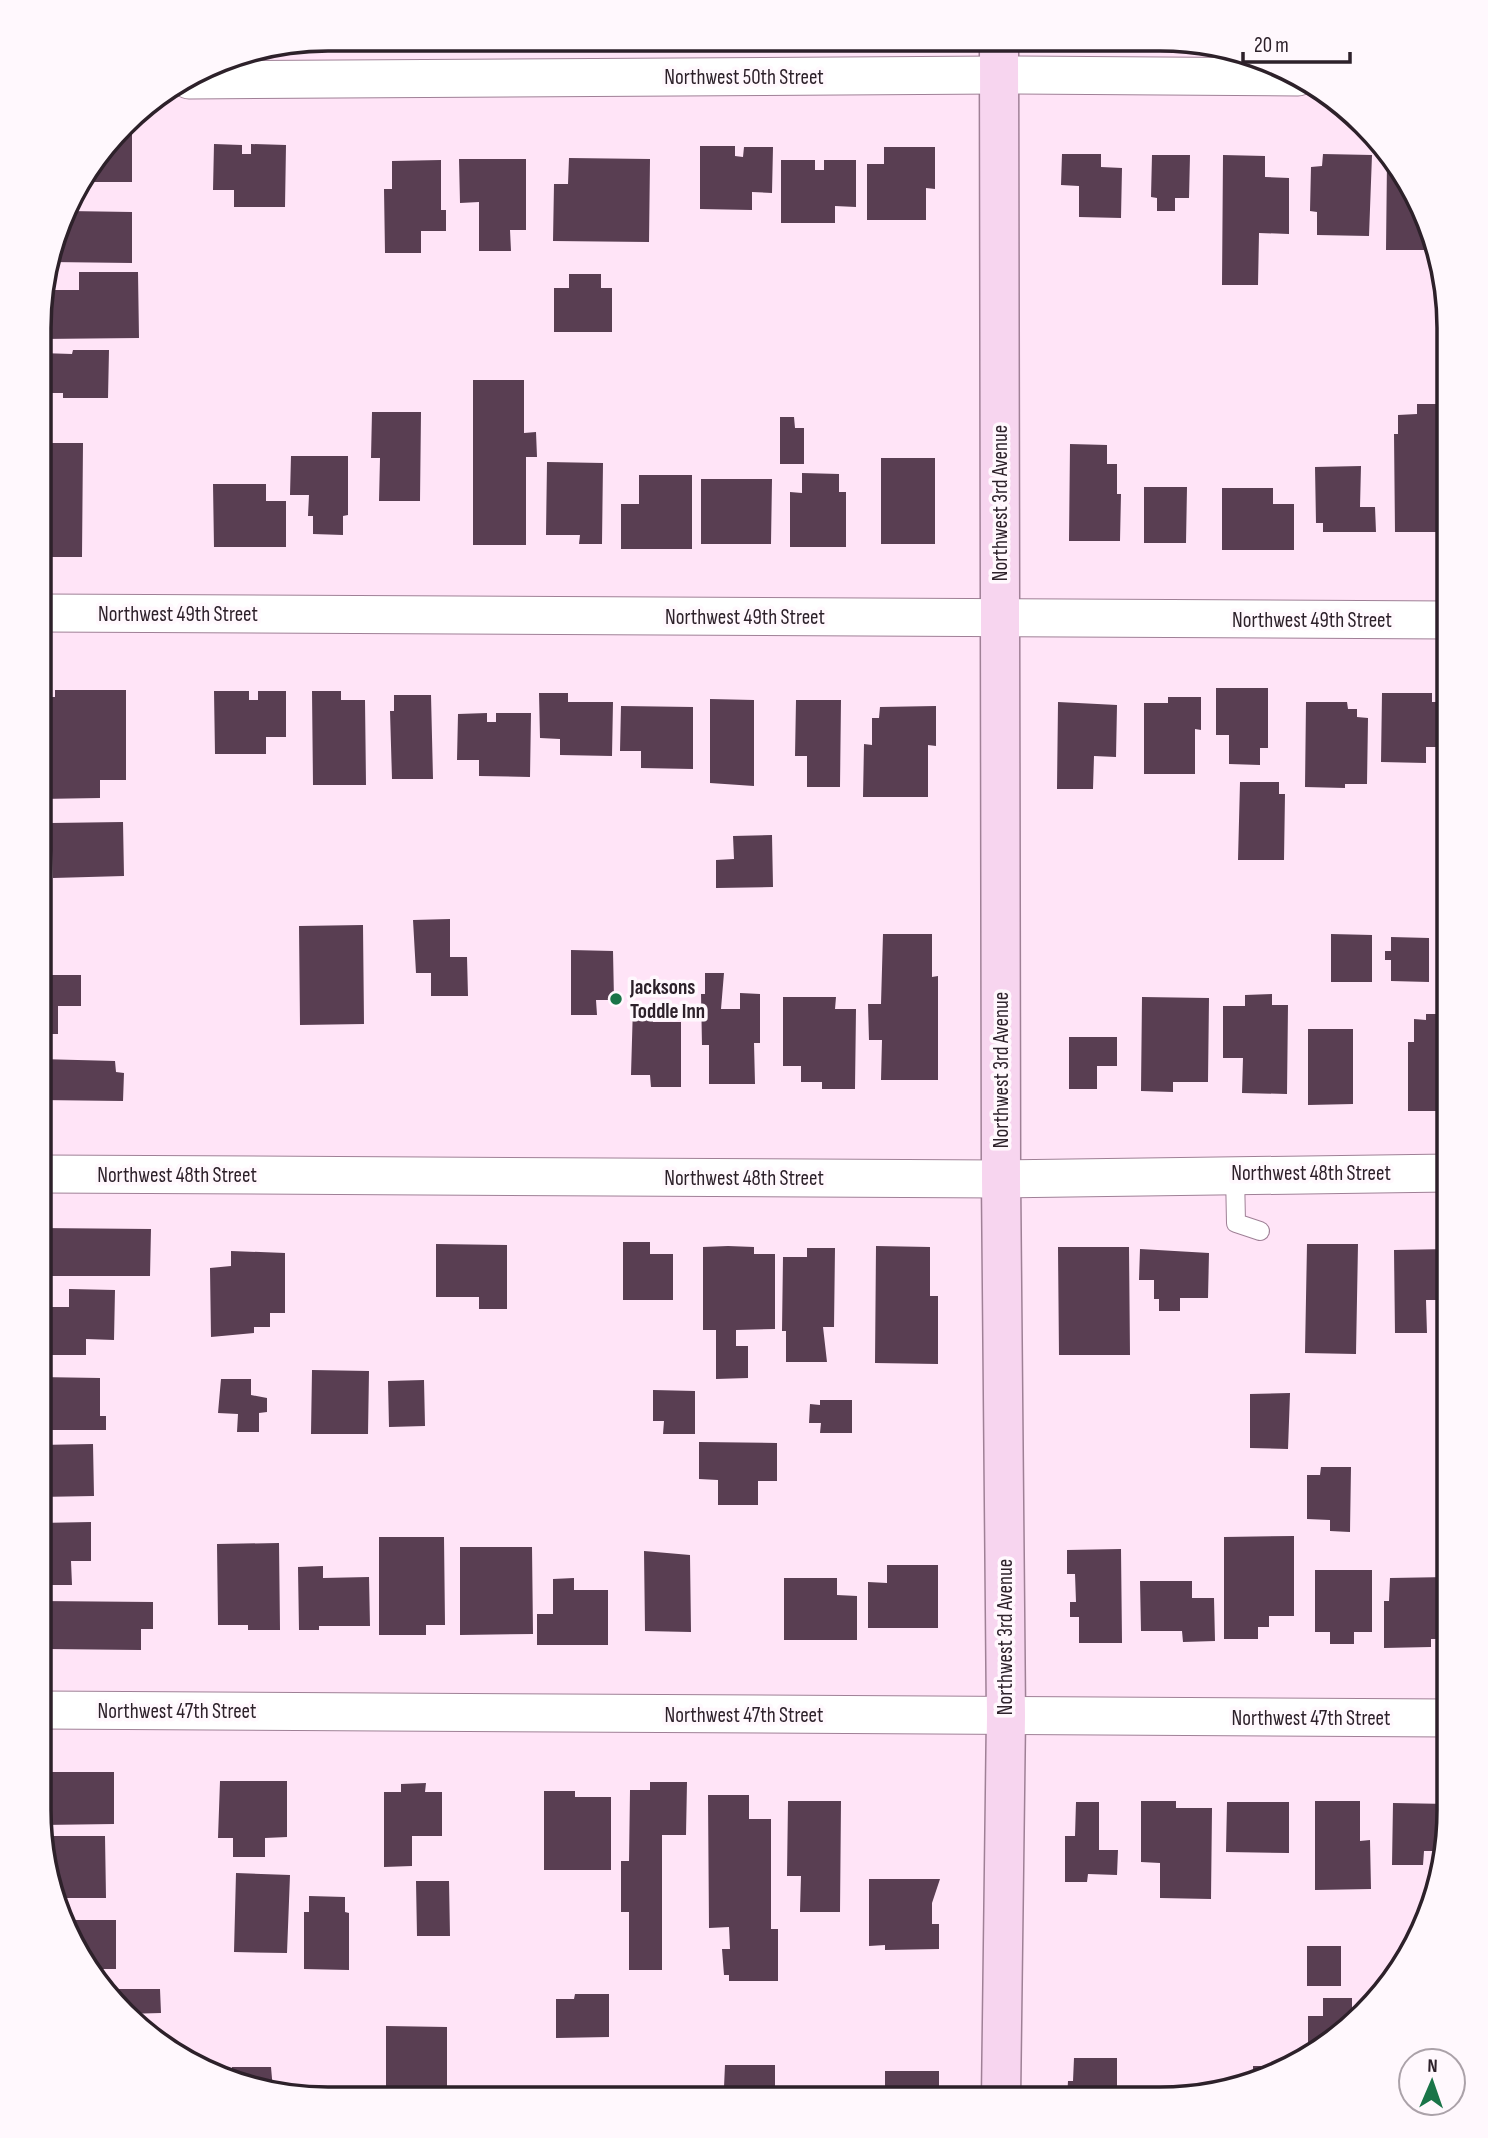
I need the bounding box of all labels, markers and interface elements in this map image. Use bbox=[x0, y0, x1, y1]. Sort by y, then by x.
scale bar bbox=[1243, 21, 1350, 65]
text: 20 m bbox=[1254, 33, 1289, 58]
street label: Northwest 50th Street bbox=[664, 65, 824, 90]
street label: Northwest 3rd Avenue bbox=[988, 425, 1013, 581]
street label: Northwest 49th Street bbox=[98, 602, 258, 627]
street label: Northwest 49th Street bbox=[665, 605, 825, 630]
street label: Northwest 49th Street bbox=[1232, 608, 1392, 633]
place label: Jacksons Toddle Inn bbox=[629, 975, 705, 1024]
marker: Jacksons Toddle Inn bbox=[608, 991, 624, 1007]
street label: Northwest 3rd Avenue bbox=[989, 992, 1014, 1148]
street label: Northwest 48th Street bbox=[1231, 1161, 1391, 1186]
street label: Northwest 48th Street bbox=[97, 1163, 257, 1188]
street label: Northwest 48th Street bbox=[664, 1166, 824, 1191]
street label: Northwest 3rd Avenue bbox=[993, 1559, 1018, 1715]
street label: Northwest 47th Street bbox=[98, 1699, 256, 1724]
street label: Northwest 47th Street bbox=[665, 1703, 823, 1728]
street label: Northwest 47th Street bbox=[1232, 1706, 1390, 1731]
north arrow bbox=[1397, 2047, 1467, 2117]
text: N bbox=[1427, 2055, 1438, 2078]

